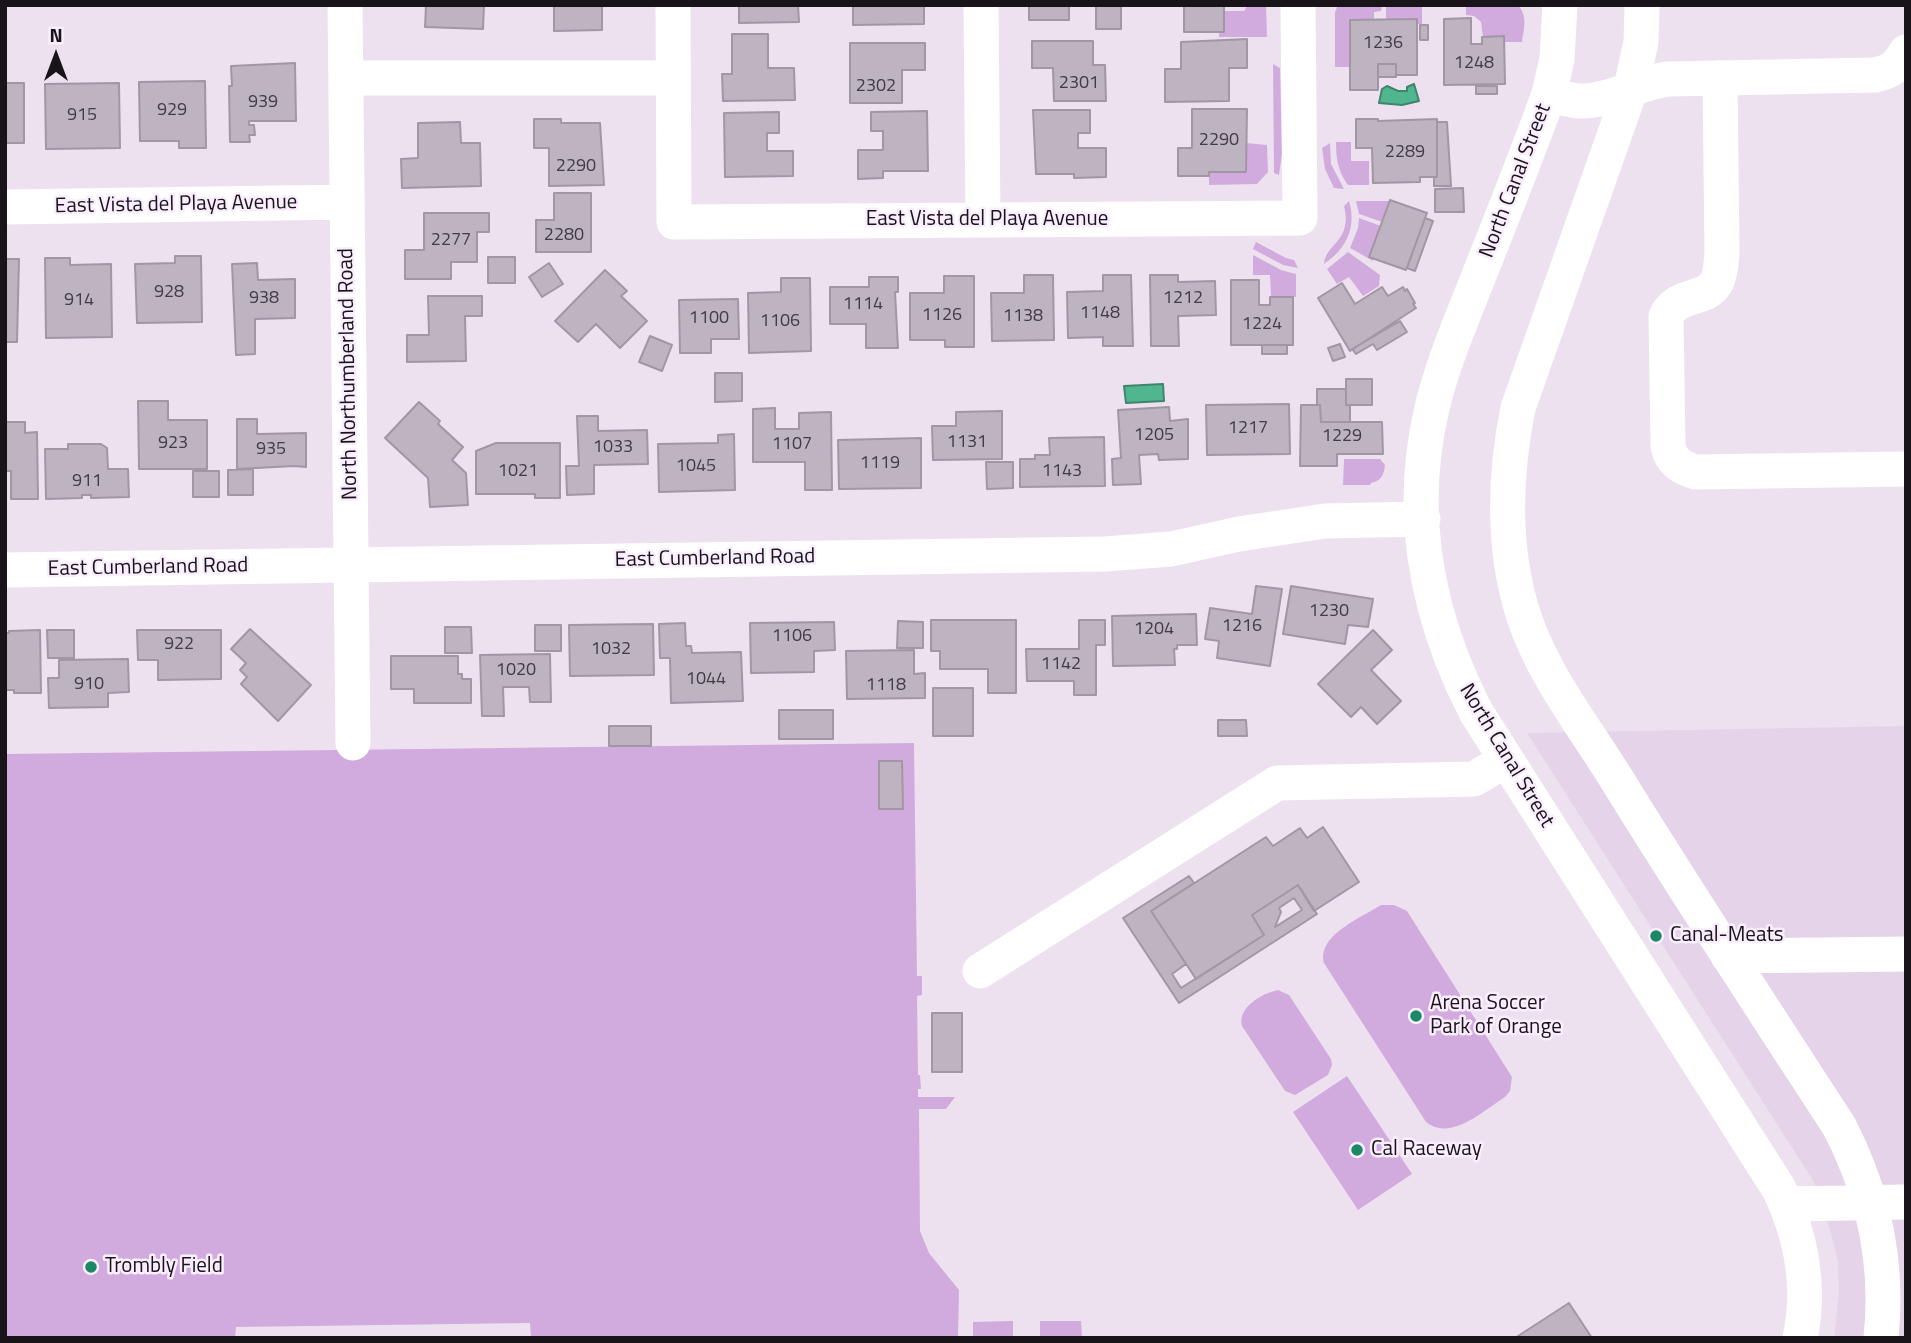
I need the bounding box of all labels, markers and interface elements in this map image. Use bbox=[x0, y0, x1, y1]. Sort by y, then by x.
text: N bbox=[49, 20, 63, 49]
north arrow bbox=[21, 21, 91, 91]
house number: 1236 bbox=[1363, 33, 1403, 55]
house number: 1248 bbox=[1454, 53, 1494, 75]
house number: 2301 bbox=[1059, 73, 1099, 95]
house number: 2302 bbox=[856, 76, 896, 98]
house number: 939 bbox=[248, 92, 278, 114]
house number: 929 bbox=[157, 100, 187, 122]
street label: North Canal Street bbox=[1475, 100, 1557, 262]
house number: 915 bbox=[67, 105, 97, 127]
house number: 2290 bbox=[1199, 130, 1239, 152]
house number: 2289 bbox=[1385, 142, 1425, 164]
house number: 2290 bbox=[556, 156, 596, 178]
street label: East Vista del Playa Avenue bbox=[54, 190, 298, 220]
street label: East Vista del Playa Avenue bbox=[866, 207, 1108, 233]
house number: 2280 bbox=[544, 225, 584, 247]
house number: 2277 bbox=[431, 230, 471, 252]
street label: North Northumberland Road bbox=[334, 248, 364, 500]
house number: 928 bbox=[154, 282, 184, 304]
house number: 938 bbox=[249, 288, 279, 310]
house number: 1212 bbox=[1163, 288, 1203, 310]
house number: 914 bbox=[64, 290, 94, 312]
house number: 1114 bbox=[843, 294, 883, 316]
house number: 1148 bbox=[1080, 303, 1120, 325]
house number: 1126 bbox=[922, 305, 962, 327]
house number: 1138 bbox=[1003, 306, 1043, 328]
house number: 1100 bbox=[689, 308, 729, 330]
house number: 1106 bbox=[760, 311, 800, 333]
house number: 1224 bbox=[1242, 314, 1282, 336]
house number: 1217 bbox=[1228, 418, 1268, 440]
house number: 1205 bbox=[1134, 425, 1174, 447]
house number: 1229 bbox=[1322, 426, 1362, 448]
house number: 1131 bbox=[947, 432, 987, 454]
house number: 923 bbox=[158, 433, 188, 455]
house number: 1107 bbox=[772, 434, 812, 456]
house number: 1033 bbox=[593, 437, 633, 459]
house number: 935 bbox=[256, 439, 286, 461]
house number: 1119 bbox=[860, 453, 900, 475]
house number: 1045 bbox=[676, 456, 716, 478]
house number: 1021 bbox=[498, 461, 538, 483]
house number: 1143 bbox=[1042, 461, 1082, 483]
house number: 911 bbox=[72, 471, 102, 493]
street label: East Cumberland Road bbox=[615, 545, 815, 573]
street label: East Cumberland Road bbox=[48, 554, 248, 582]
house number: 1230 bbox=[1309, 601, 1349, 623]
house number: 1216 bbox=[1222, 616, 1262, 638]
house number: 1204 bbox=[1134, 619, 1174, 641]
house number: 1106 bbox=[772, 626, 812, 648]
house number: 922 bbox=[164, 634, 194, 656]
house number: 1032 bbox=[591, 639, 631, 661]
house number: 1142 bbox=[1041, 654, 1081, 676]
house number: 1020 bbox=[496, 660, 536, 682]
house number: 1044 bbox=[686, 669, 726, 691]
house number: 910 bbox=[74, 674, 104, 696]
house number: 1118 bbox=[866, 675, 906, 697]
street label: North Canal Street bbox=[1453, 680, 1559, 832]
place label: Canal-Meats bbox=[1670, 923, 1784, 949]
marker: Canal-Meats bbox=[1648, 928, 1664, 944]
place label: Arena Soccer Park of Orange bbox=[1430, 991, 1562, 1041]
marker: Arena Soccer Park of Orange bbox=[1408, 1008, 1424, 1024]
place label: Cal Raceway bbox=[1371, 1137, 1482, 1163]
marker: Cal Raceway bbox=[1349, 1142, 1365, 1158]
place label: Trombly Field bbox=[105, 1254, 223, 1280]
marker: Trombly Field bbox=[83, 1259, 99, 1275]

